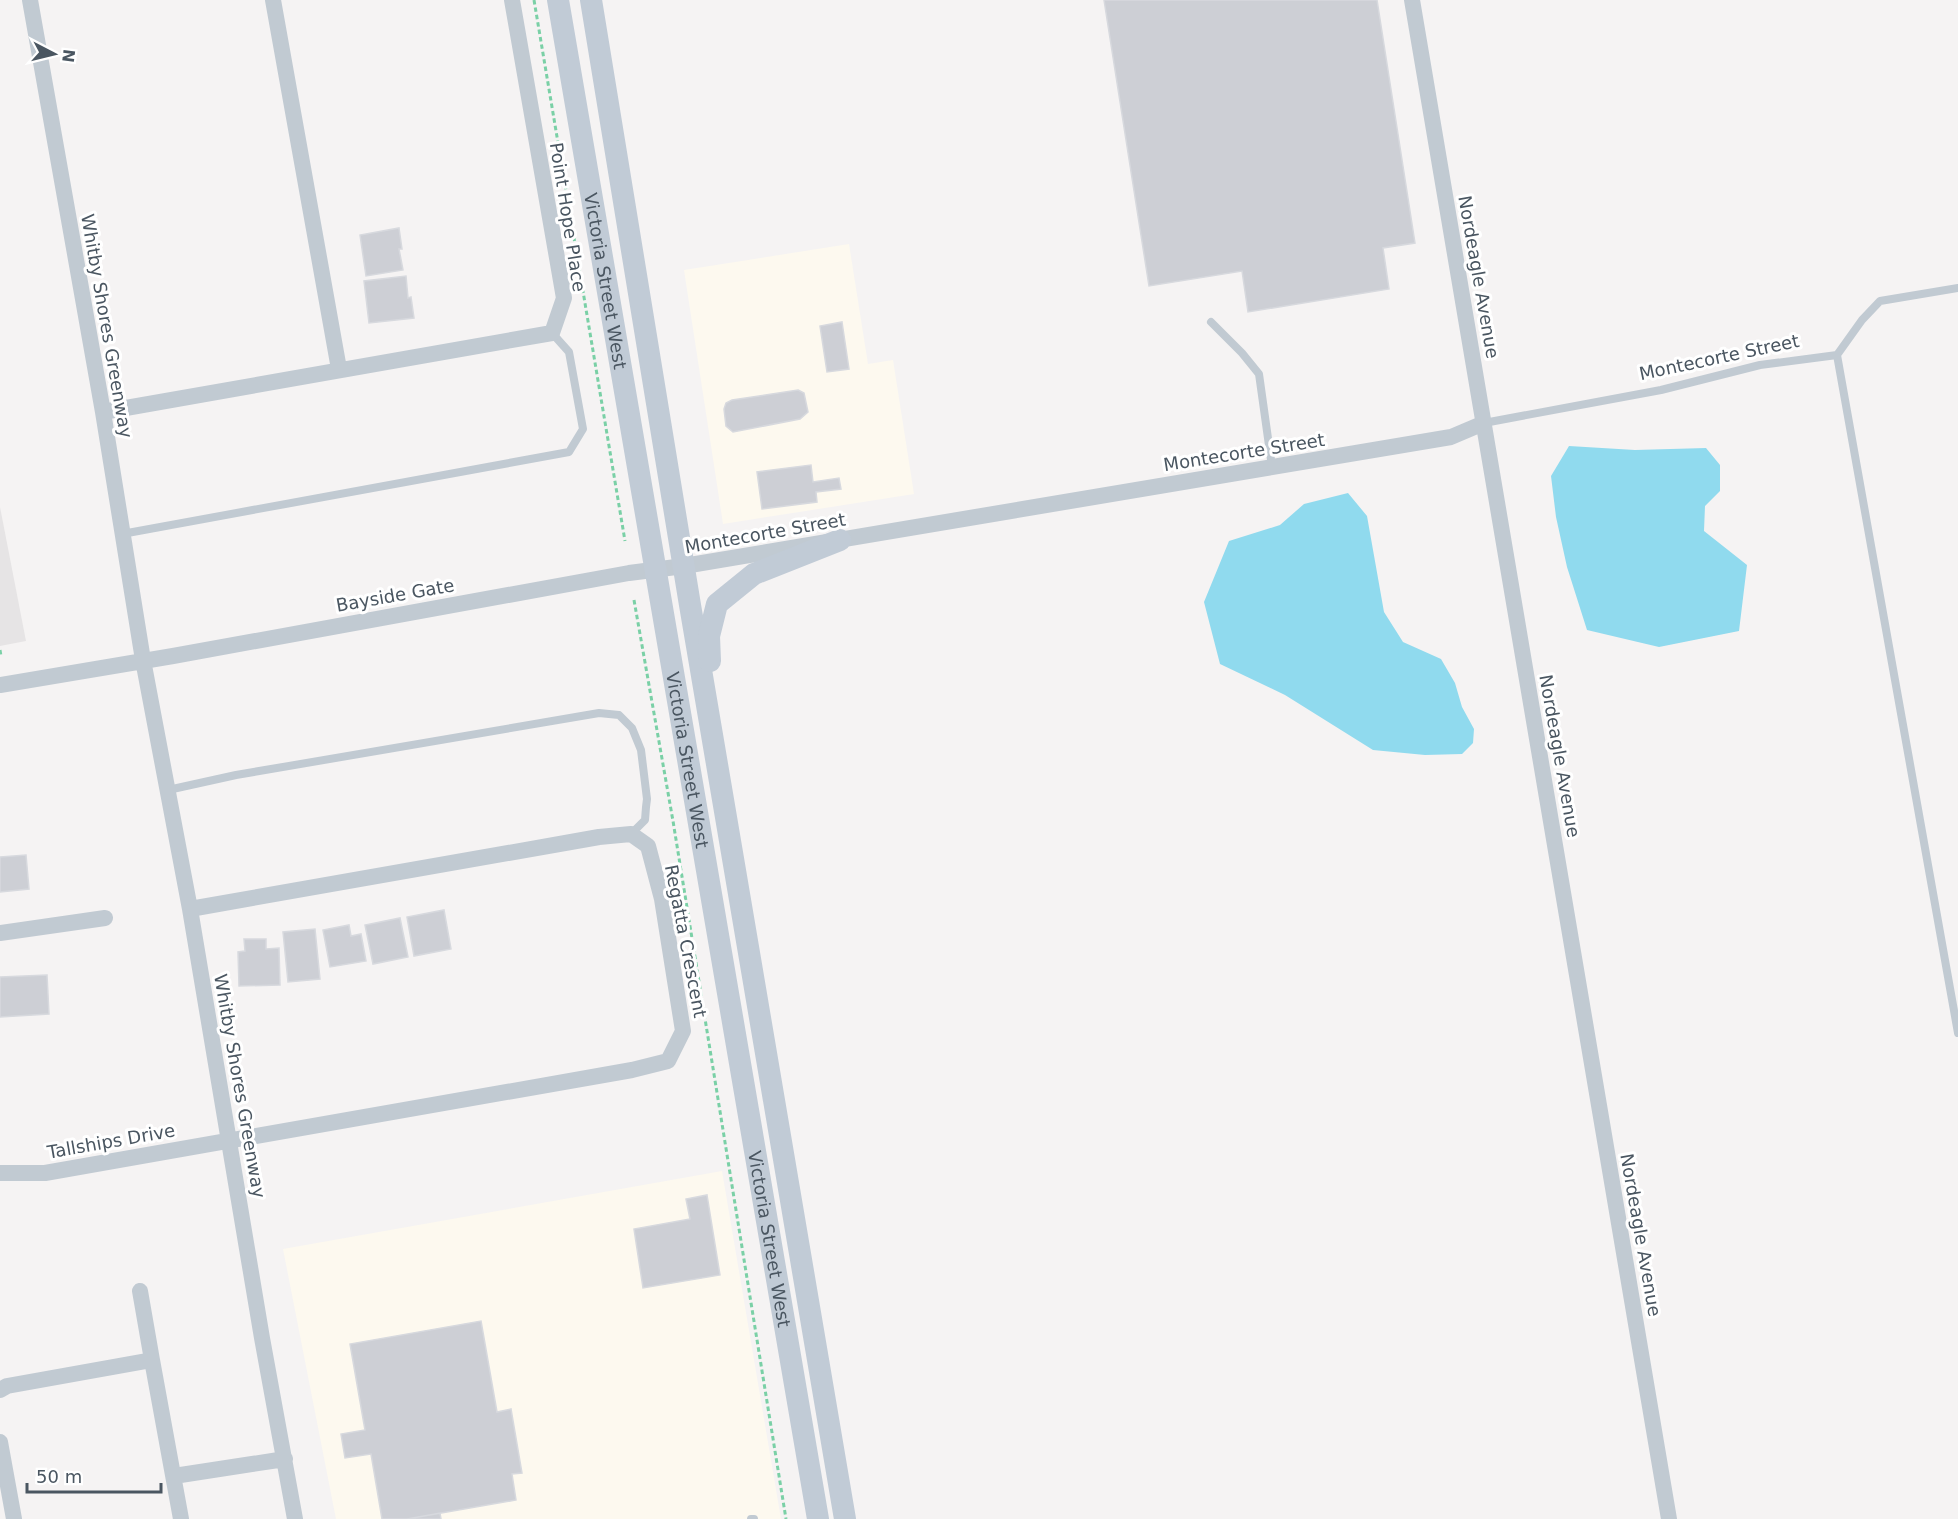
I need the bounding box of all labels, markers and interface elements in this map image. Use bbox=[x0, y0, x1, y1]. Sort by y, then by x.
north arrow bbox=[24, 24, 84, 84]
text: N bbox=[58, 48, 79, 64]
street label: Point Hope Place bbox=[546, 141, 590, 293]
street label: Victoria Street West bbox=[581, 191, 632, 371]
street label: Nordeagle Avenue bbox=[1454, 194, 1504, 360]
street label: Whitby Shores Greenway bbox=[77, 212, 137, 440]
street label: Montecorte Street bbox=[1637, 330, 1801, 384]
street label: Montecorte Street bbox=[1162, 429, 1326, 475]
street label: Montecorte Street bbox=[683, 509, 847, 557]
street label: Bayside Gate bbox=[334, 574, 456, 616]
street label: Victoria Street West bbox=[663, 670, 714, 850]
street label: Nordeagle Avenue bbox=[1535, 673, 1585, 839]
street label: Regatta Crescent bbox=[661, 863, 711, 1019]
street label: Whitby Shores Greenway bbox=[210, 972, 270, 1200]
street label: Tallships Drive bbox=[44, 1119, 177, 1163]
street label: Victoria Street West bbox=[745, 1149, 796, 1329]
street label: Nordeagle Avenue bbox=[1616, 1152, 1666, 1318]
scale bar bbox=[27, 1456, 160, 1494]
text: 50 m bbox=[36, 1466, 82, 1487]

